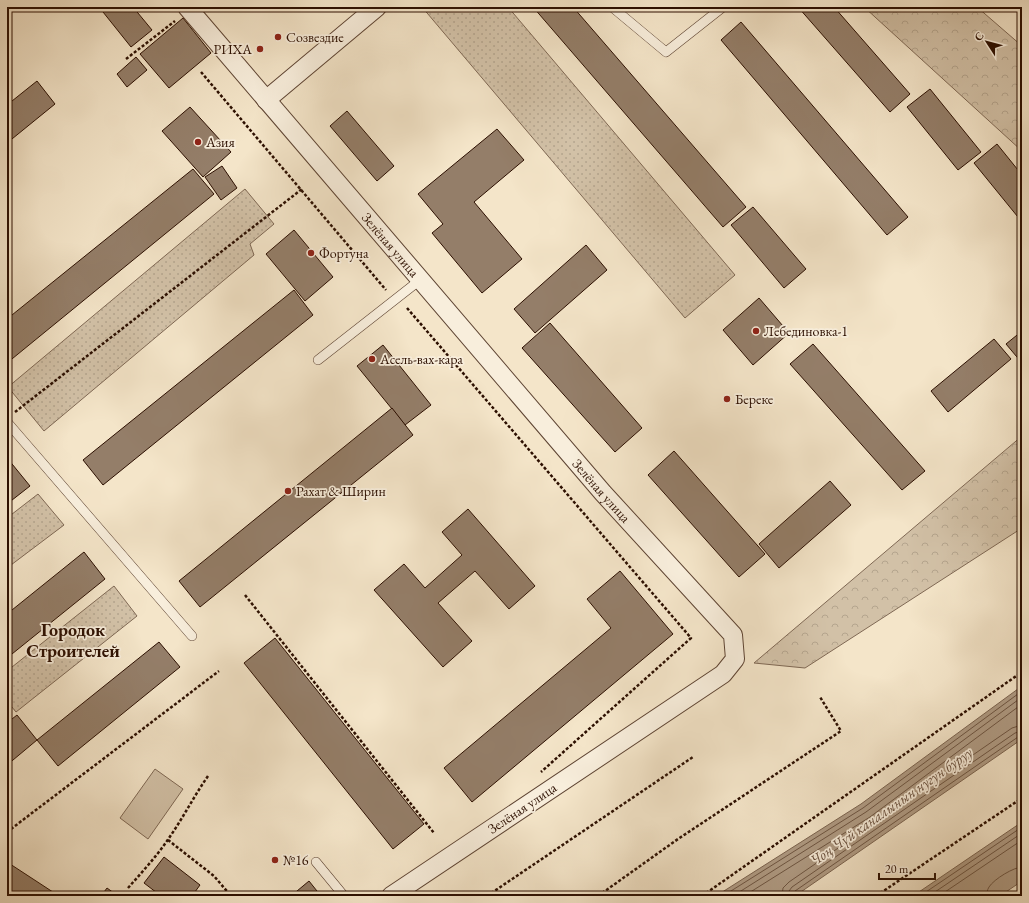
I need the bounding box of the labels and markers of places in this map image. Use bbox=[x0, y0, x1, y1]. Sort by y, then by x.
place label: Созвездие bbox=[286, 28, 344, 46]
marker: Созвездие bbox=[273, 32, 283, 42]
place label: РИХА bbox=[213, 40, 252, 58]
marker: РИХА bbox=[255, 44, 265, 54]
place label: Азия bbox=[205, 133, 235, 151]
marker: Азия bbox=[193, 137, 203, 147]
place label: Фортуна bbox=[319, 244, 369, 262]
marker: Фортуна bbox=[306, 248, 316, 258]
place label: Лебединовка-1 bbox=[764, 322, 848, 340]
marker: Лебединовка-1 bbox=[751, 326, 761, 336]
place label: Асель-вах-кара bbox=[379, 350, 463, 368]
marker: Асель-вах-кара bbox=[367, 354, 377, 364]
place label: Береке bbox=[735, 390, 774, 408]
marker: Береке bbox=[722, 394, 732, 404]
place label: Рахат & Ширин bbox=[296, 482, 386, 500]
marker: Рахат & Ширин bbox=[283, 486, 293, 496]
place label: №16 bbox=[283, 851, 309, 869]
marker: №16 bbox=[270, 855, 280, 865]

